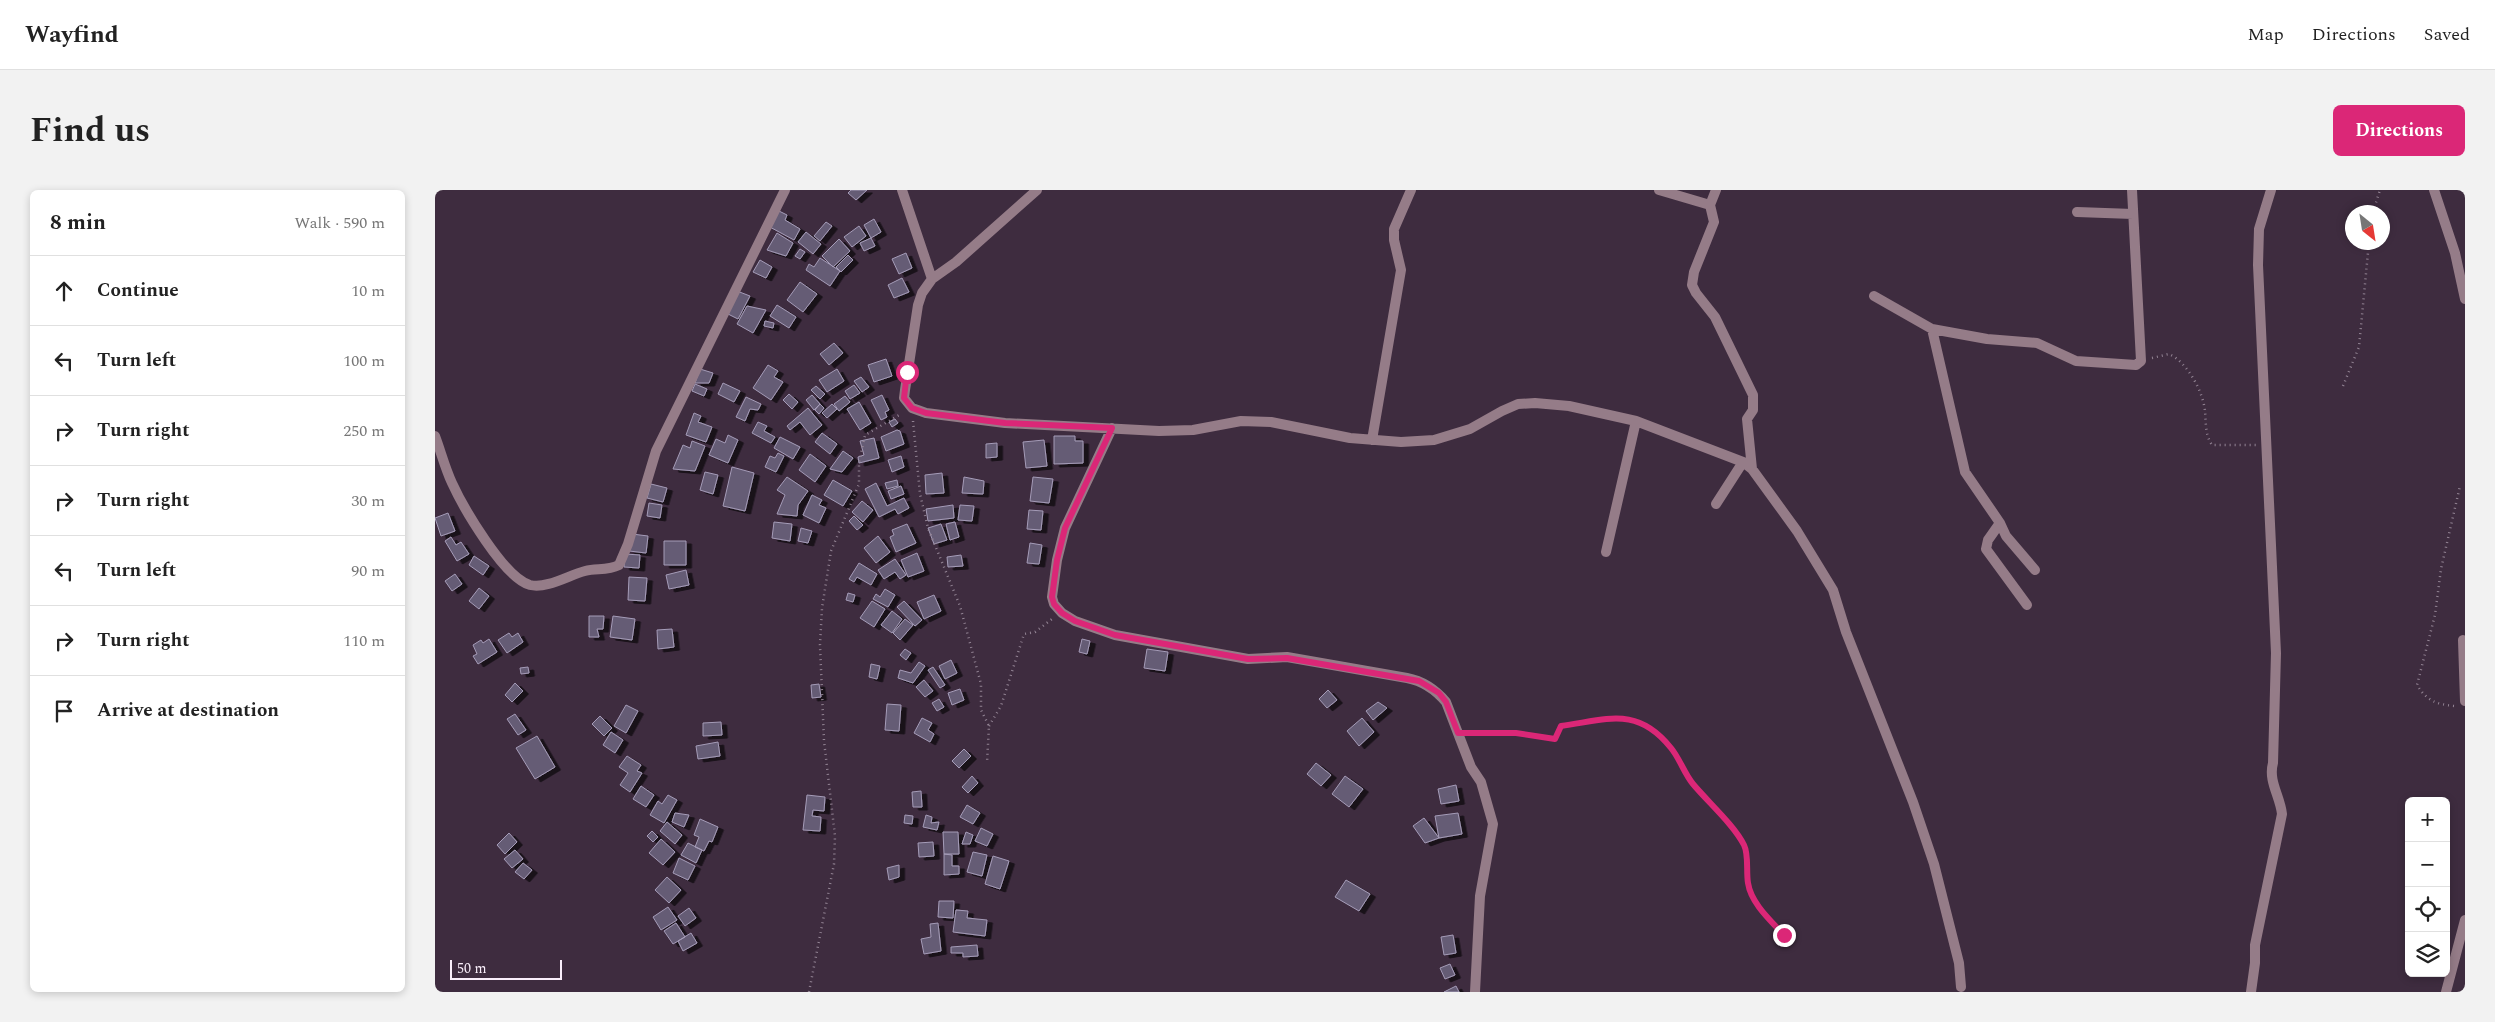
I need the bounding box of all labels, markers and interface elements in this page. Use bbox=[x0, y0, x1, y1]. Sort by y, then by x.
text: Wayfind bbox=[25, 17, 119, 53]
text: Map bbox=[2248, 21, 2284, 48]
text: Directions bbox=[2312, 21, 2396, 48]
text: Saved bbox=[2424, 21, 2470, 48]
text: Find us bbox=[30, 104, 150, 157]
button: Directions bbox=[2333, 105, 2465, 156]
north arrow bbox=[2345, 205, 2390, 250]
text: 8 min bbox=[50, 207, 106, 239]
text: Walk · 590 m bbox=[294, 211, 385, 235]
text: Continue bbox=[97, 276, 179, 305]
icon: ahead bbox=[50, 277, 78, 305]
text: 10 m bbox=[351, 279, 385, 303]
text: Turn left bbox=[97, 346, 176, 375]
icon: left bbox=[50, 347, 78, 375]
text: 100 m bbox=[343, 349, 385, 373]
route start bbox=[896, 361, 919, 384]
text: Turn right bbox=[97, 416, 190, 445]
icon: right bbox=[50, 417, 78, 445]
text: 250 m bbox=[343, 419, 385, 443]
text: Turn right bbox=[97, 486, 190, 515]
icon: right bbox=[50, 487, 78, 515]
text: 30 m bbox=[351, 489, 385, 513]
text: Turn left bbox=[97, 556, 176, 585]
icon: left bbox=[50, 557, 78, 585]
text: 90 m bbox=[351, 559, 385, 583]
text: Turn right bbox=[97, 626, 190, 655]
icon: right bbox=[50, 627, 78, 655]
text: 110 m bbox=[343, 629, 385, 653]
text: Arrive at destination bbox=[97, 696, 279, 725]
icon: arrive bbox=[50, 697, 78, 725]
map controls bbox=[2405, 797, 2450, 977]
button: + bbox=[2405, 797, 2450, 842]
button: − bbox=[2405, 842, 2450, 887]
button: locate bbox=[2405, 887, 2450, 932]
route end bbox=[1773, 924, 1796, 947]
button: layers bbox=[2405, 932, 2450, 977]
scale bar bbox=[450, 957, 563, 980]
text: 50 m bbox=[457, 958, 487, 979]

